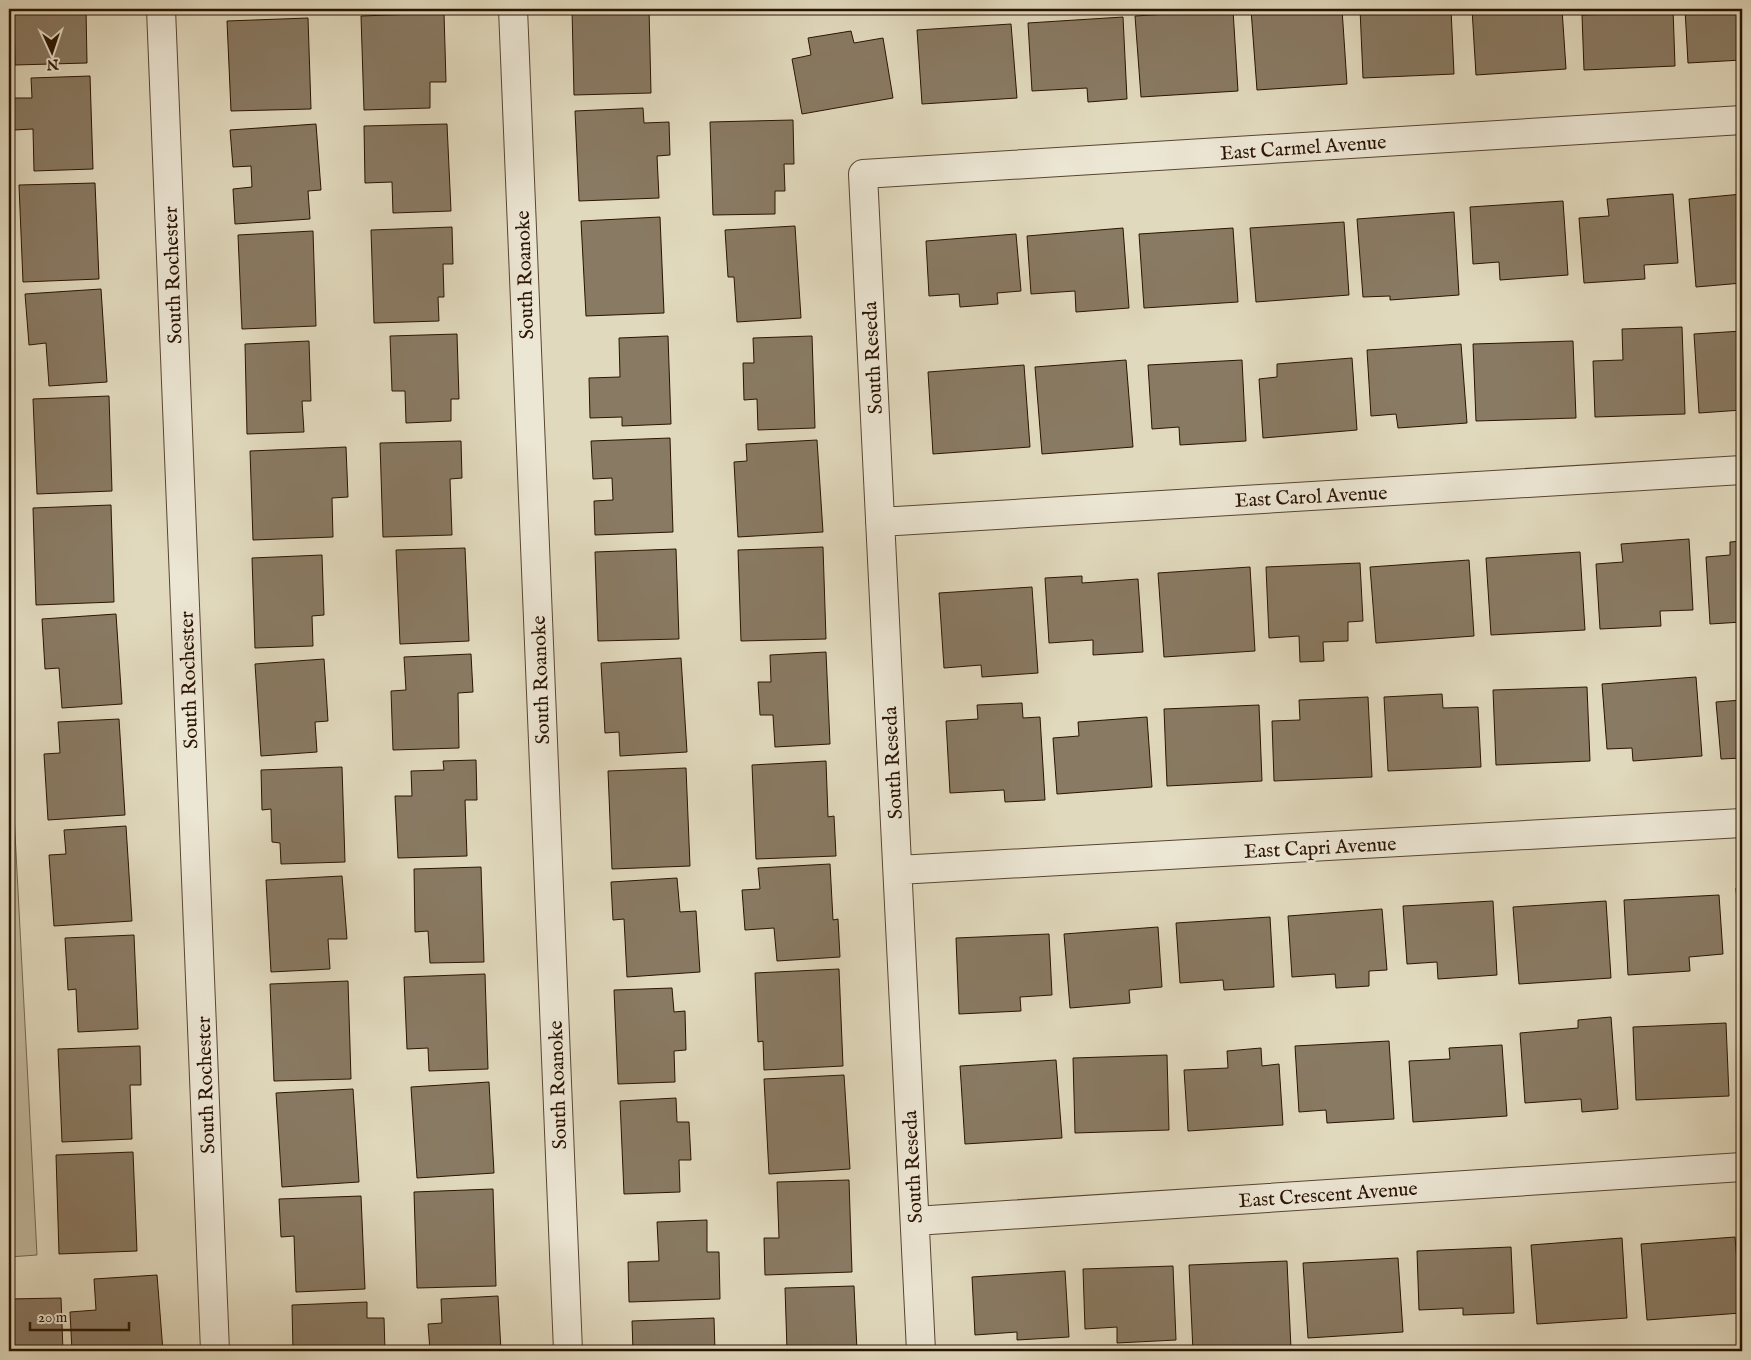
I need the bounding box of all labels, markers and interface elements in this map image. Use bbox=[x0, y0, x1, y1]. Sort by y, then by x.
north arrow bbox=[28, 28, 78, 78]
text: N bbox=[46, 55, 60, 73]
street label: East Carmel Avenue bbox=[1219, 130, 1387, 167]
street label: South Rochester bbox=[159, 205, 188, 344]
street label: South Roanoke bbox=[511, 210, 540, 340]
street label: South Reseda bbox=[858, 300, 889, 415]
street label: East Carol Avenue bbox=[1234, 481, 1388, 514]
street label: South Rochester bbox=[175, 610, 204, 749]
street label: South Roanoke bbox=[527, 615, 556, 745]
street label: South Reseda bbox=[878, 705, 909, 820]
street label: East Capri Avenue bbox=[1243, 832, 1397, 865]
street label: South Rochester bbox=[192, 1015, 221, 1154]
street label: South Roanoke bbox=[544, 1020, 573, 1150]
street label: South Reseda bbox=[898, 1109, 929, 1224]
street label: East Crescent Avenue bbox=[1238, 1177, 1418, 1214]
scale bar bbox=[30, 1300, 129, 1332]
text: 20 m bbox=[38, 1308, 68, 1327]

